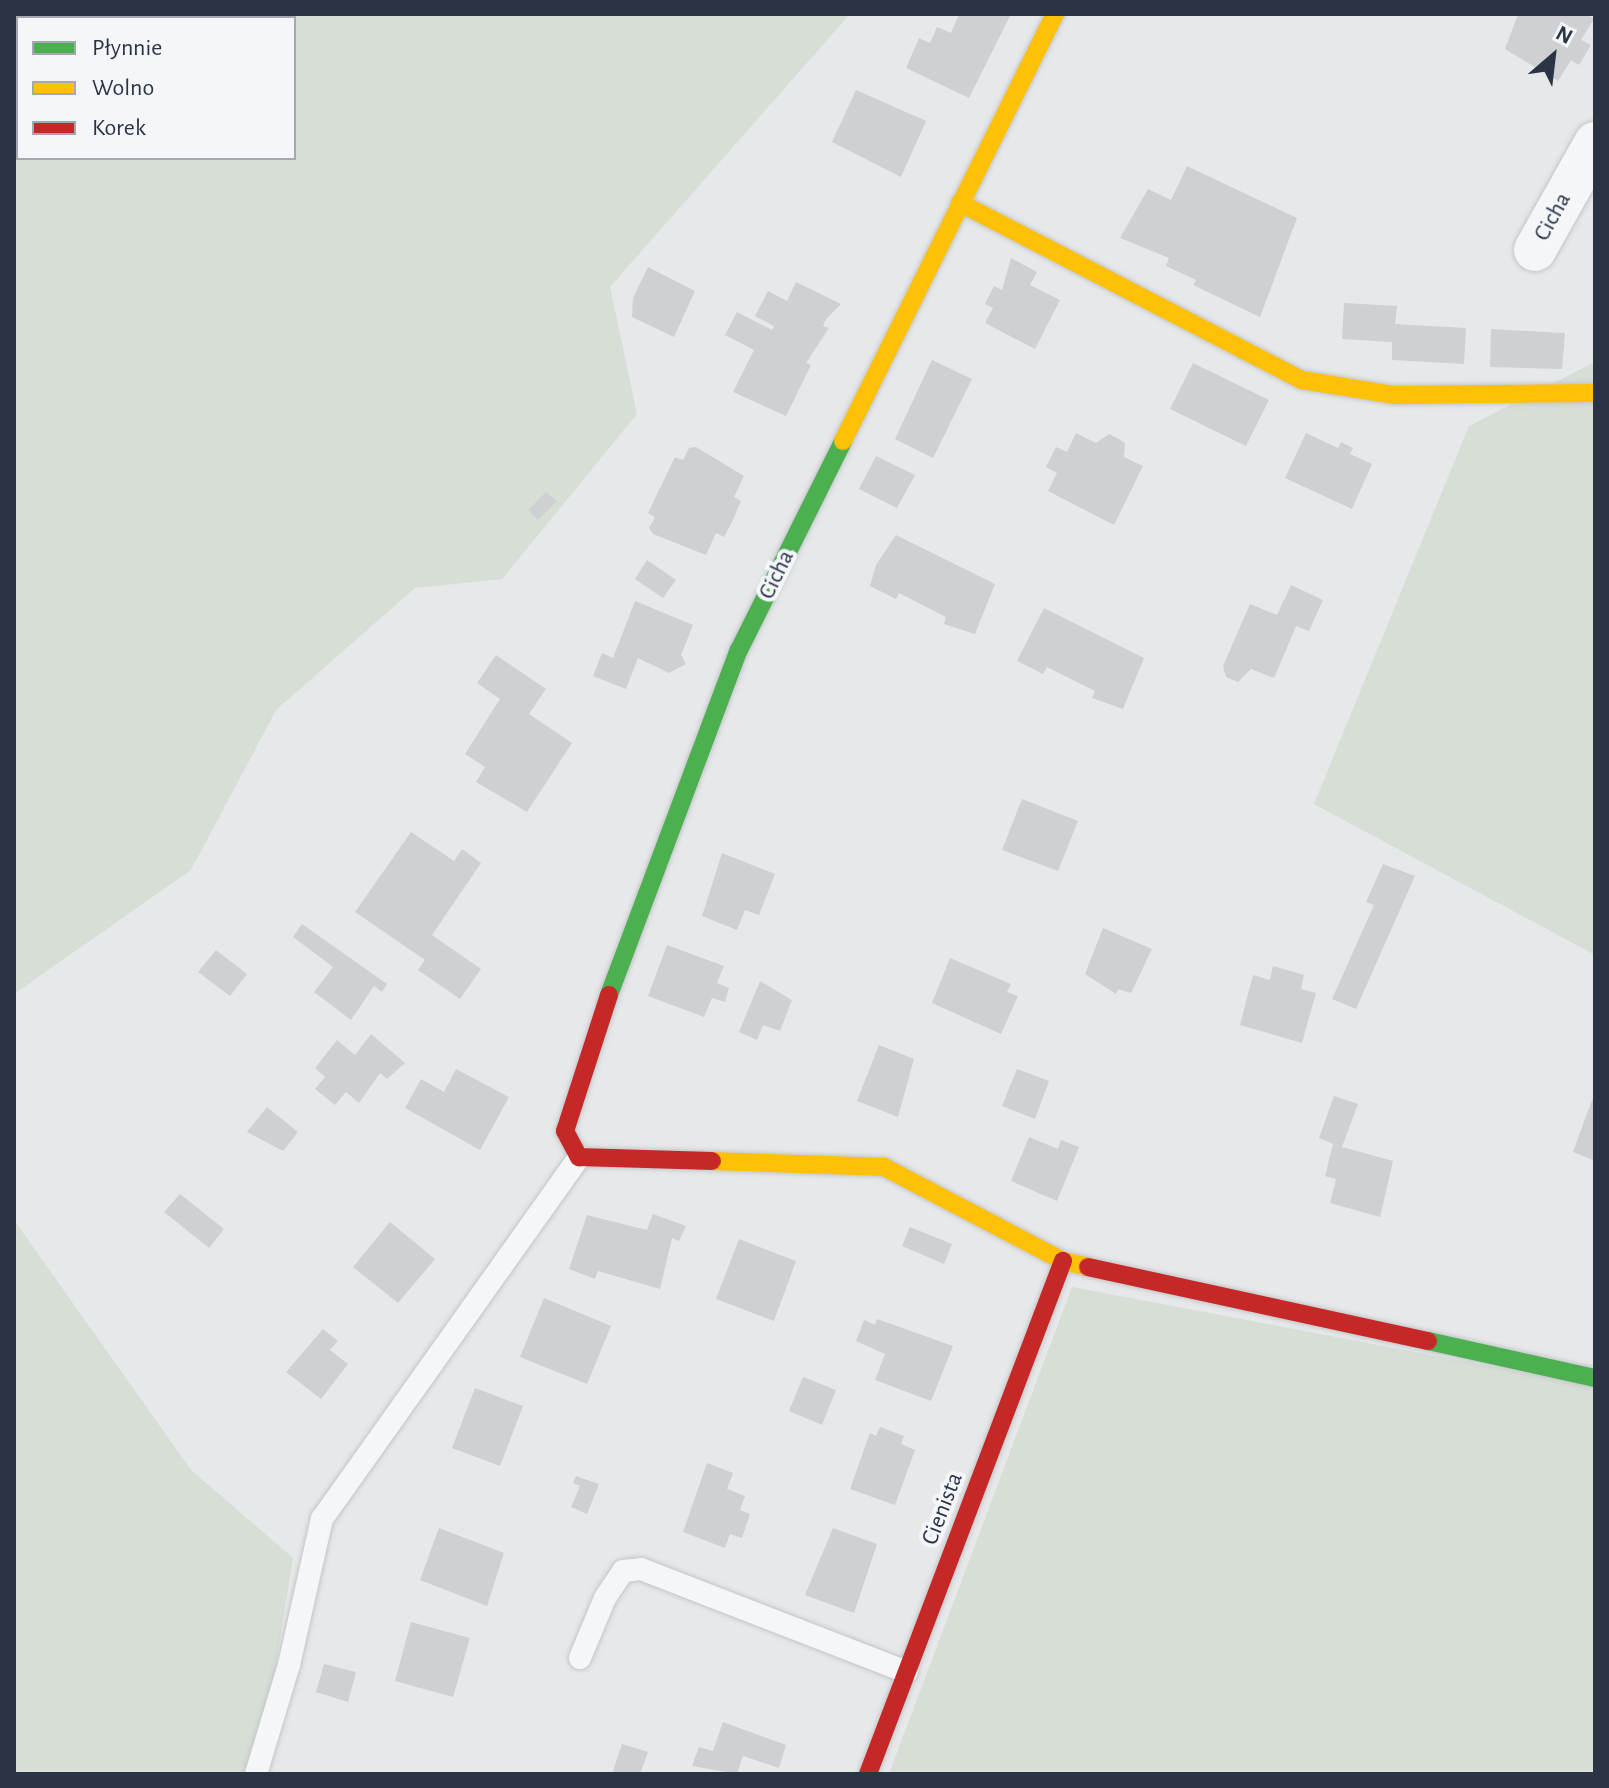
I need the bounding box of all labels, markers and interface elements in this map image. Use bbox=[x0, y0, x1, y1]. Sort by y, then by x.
legend bbox=[16, 16, 296, 160]
north arrow bbox=[1513, 16, 1593, 96]
text: N bbox=[1552, 22, 1576, 48]
text: Płynnie bbox=[92, 36, 162, 60]
text: Wolno bbox=[92, 76, 154, 100]
text: Korek bbox=[92, 116, 146, 140]
street label: Cicha bbox=[1528, 188, 1578, 246]
street label: Cicha bbox=[753, 546, 801, 604]
street label: Cienista bbox=[916, 1469, 970, 1549]

